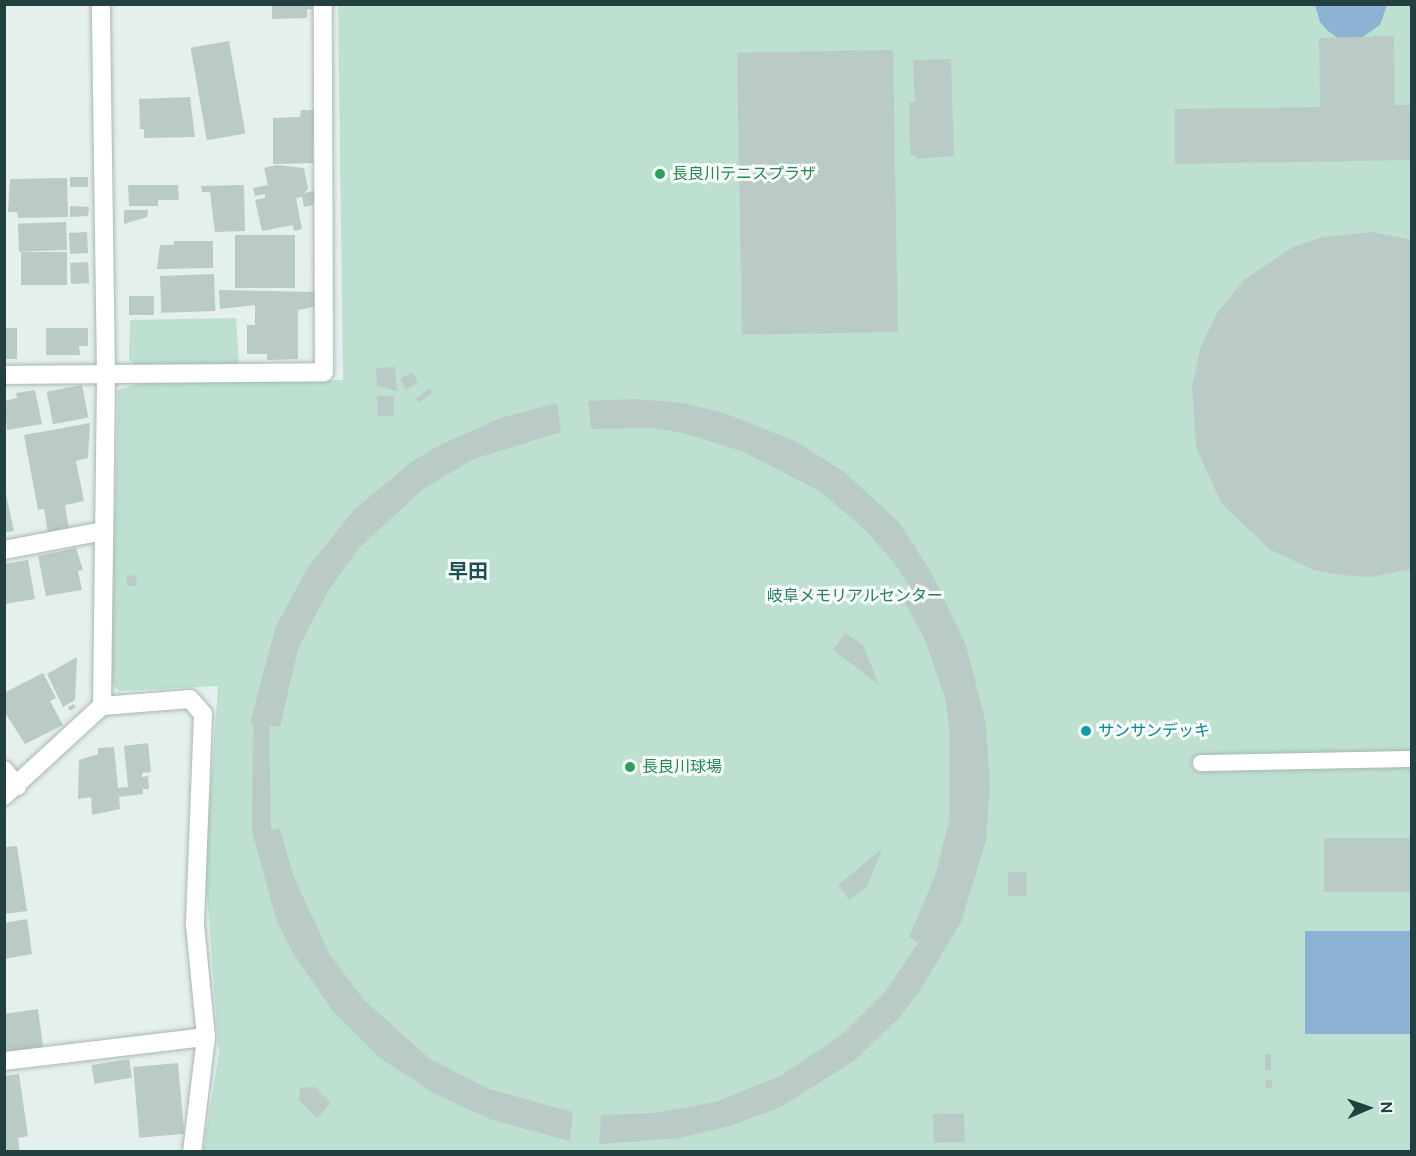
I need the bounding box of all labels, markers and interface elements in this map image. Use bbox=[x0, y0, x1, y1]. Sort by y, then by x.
place label: 長良川テニスプラザ bbox=[672, 164, 816, 184]
marker: 長良川テニスプラザ bbox=[653, 167, 667, 181]
district label: 早田 bbox=[448, 559, 488, 583]
park label: 岐阜メモリアルセンター bbox=[767, 586, 943, 606]
place label: サンサンデッキ bbox=[1098, 721, 1210, 741]
marker: サンサンデッキ bbox=[1079, 724, 1093, 738]
place label: 長良川球場 bbox=[642, 757, 722, 777]
marker: 長良川球場 bbox=[623, 760, 637, 774]
north arrow bbox=[1338, 1078, 1398, 1138]
text: N bbox=[1376, 1101, 1397, 1114]

